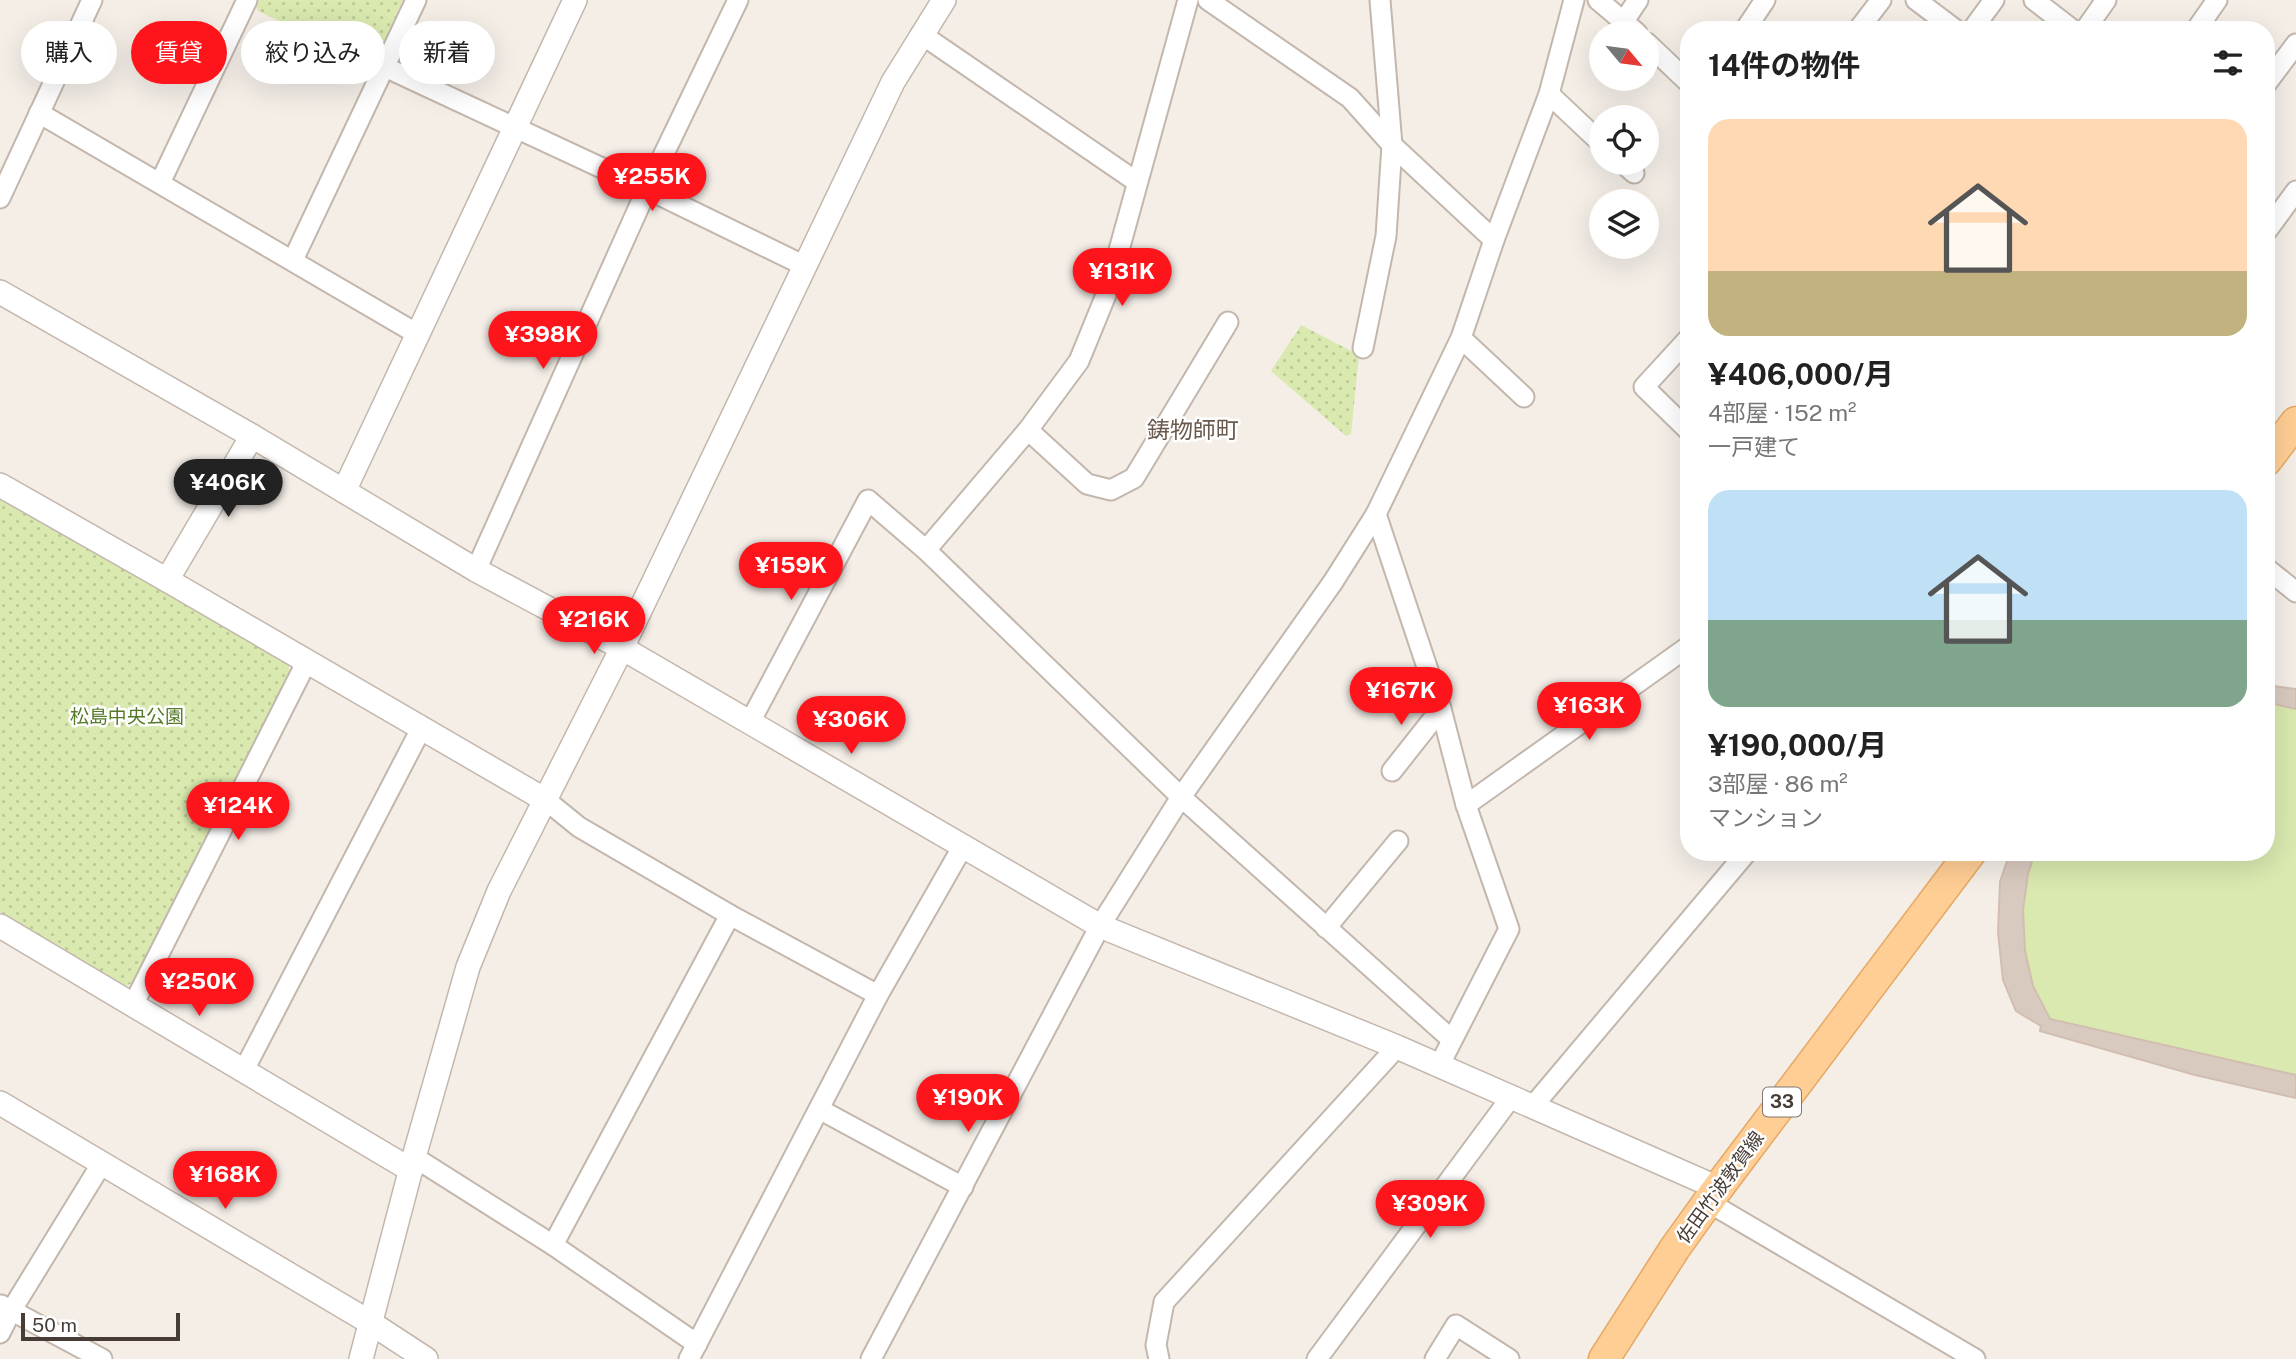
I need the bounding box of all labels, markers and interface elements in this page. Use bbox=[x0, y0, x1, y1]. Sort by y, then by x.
chip: 購入 bbox=[21, 21, 117, 84]
chip: 賃貸 bbox=[131, 21, 227, 84]
chip: 絞り込み bbox=[241, 21, 385, 84]
chip: 新着 bbox=[399, 21, 495, 84]
north arrow bbox=[1589, 21, 1659, 91]
map controls bbox=[1589, 21, 1659, 259]
icon: filters bbox=[2209, 44, 2247, 82]
text: 14件の物件 bbox=[1708, 47, 1861, 83]
button: locate bbox=[1589, 105, 1659, 175]
pin: ¥255K bbox=[603, 154, 701, 213]
text: ¥255K bbox=[613, 162, 691, 189]
icon: home bbox=[1915, 165, 2041, 291]
button: layers bbox=[1589, 189, 1659, 259]
pin: ¥131K bbox=[1073, 248, 1171, 308]
text: ¥131K bbox=[1089, 257, 1155, 284]
pin: ¥398K bbox=[494, 312, 592, 371]
text: ¥398K bbox=[504, 320, 582, 347]
text: ¥406,000/月 bbox=[1708, 356, 1894, 392]
text: 4部屋 · 152 m² bbox=[1708, 399, 1857, 426]
district label: 鋳物師町 bbox=[1147, 416, 1239, 443]
text: 一戸建て bbox=[1708, 433, 1800, 460]
pin: ¥406K bbox=[179, 460, 277, 519]
text: ¥406K bbox=[190, 468, 266, 495]
icon: home bbox=[1915, 536, 2041, 662]
pin: ¥159K bbox=[742, 542, 840, 602]
text: ¥159K bbox=[755, 551, 827, 578]
pin: ¥216K bbox=[545, 596, 643, 656]
text: ¥216K bbox=[558, 605, 630, 632]
pin: ¥167K bbox=[1352, 668, 1450, 727]
text: ¥167K bbox=[1366, 676, 1436, 703]
pin: ¥163K bbox=[1540, 682, 1638, 742]
text: ¥163K bbox=[1553, 691, 1625, 718]
pin: ¥306K bbox=[802, 696, 900, 756]
park label: 松島中央公園 bbox=[70, 705, 184, 727]
text: ¥306K bbox=[813, 705, 889, 732]
text: ¥190,000/月 bbox=[1708, 727, 1887, 763]
text: 3部屋 · 86 m² bbox=[1708, 770, 1848, 797]
pin: ¥124K bbox=[189, 782, 287, 842]
text: ¥124K bbox=[202, 791, 274, 818]
text: マンション bbox=[1708, 804, 1823, 831]
pin: ¥250K bbox=[150, 958, 248, 1018]
text: ¥250K bbox=[161, 967, 237, 994]
pin: ¥190K bbox=[919, 1074, 1017, 1134]
text: ¥190K bbox=[932, 1083, 1004, 1110]
road number: 33 bbox=[1763, 1087, 1801, 1116]
street label: 佐田竹波敦賀線 bbox=[1672, 1127, 1768, 1247]
pin: ¥168K bbox=[176, 1152, 274, 1211]
text: ¥168K bbox=[189, 1160, 261, 1187]
pin: ¥309K bbox=[1381, 1180, 1479, 1240]
text: ¥309K bbox=[1392, 1189, 1468, 1216]
scale bar bbox=[21, 1310, 180, 1342]
text: 50 m bbox=[32, 1314, 77, 1336]

